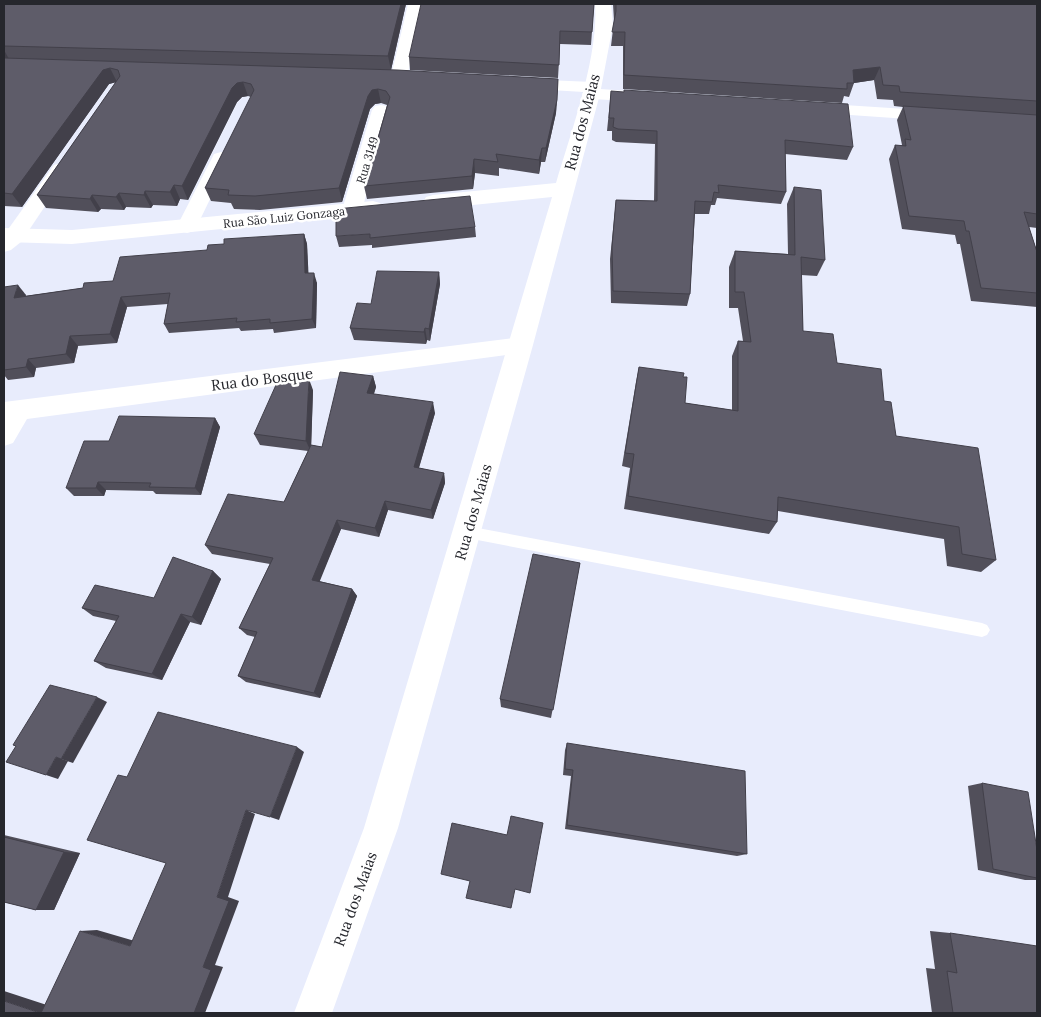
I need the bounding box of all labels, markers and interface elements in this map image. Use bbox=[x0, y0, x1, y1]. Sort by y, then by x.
street label: Rua dos Maias bbox=[560, 72, 604, 172]
street label: Rua 3149 bbox=[353, 135, 381, 185]
street label: Rua São Luiz Gonzaga bbox=[222, 203, 346, 231]
street label: Rua do Bosque bbox=[210, 363, 314, 395]
street label: Rua dos Maias bbox=[450, 462, 496, 562]
street label: Rua dos Maias bbox=[329, 849, 381, 949]

